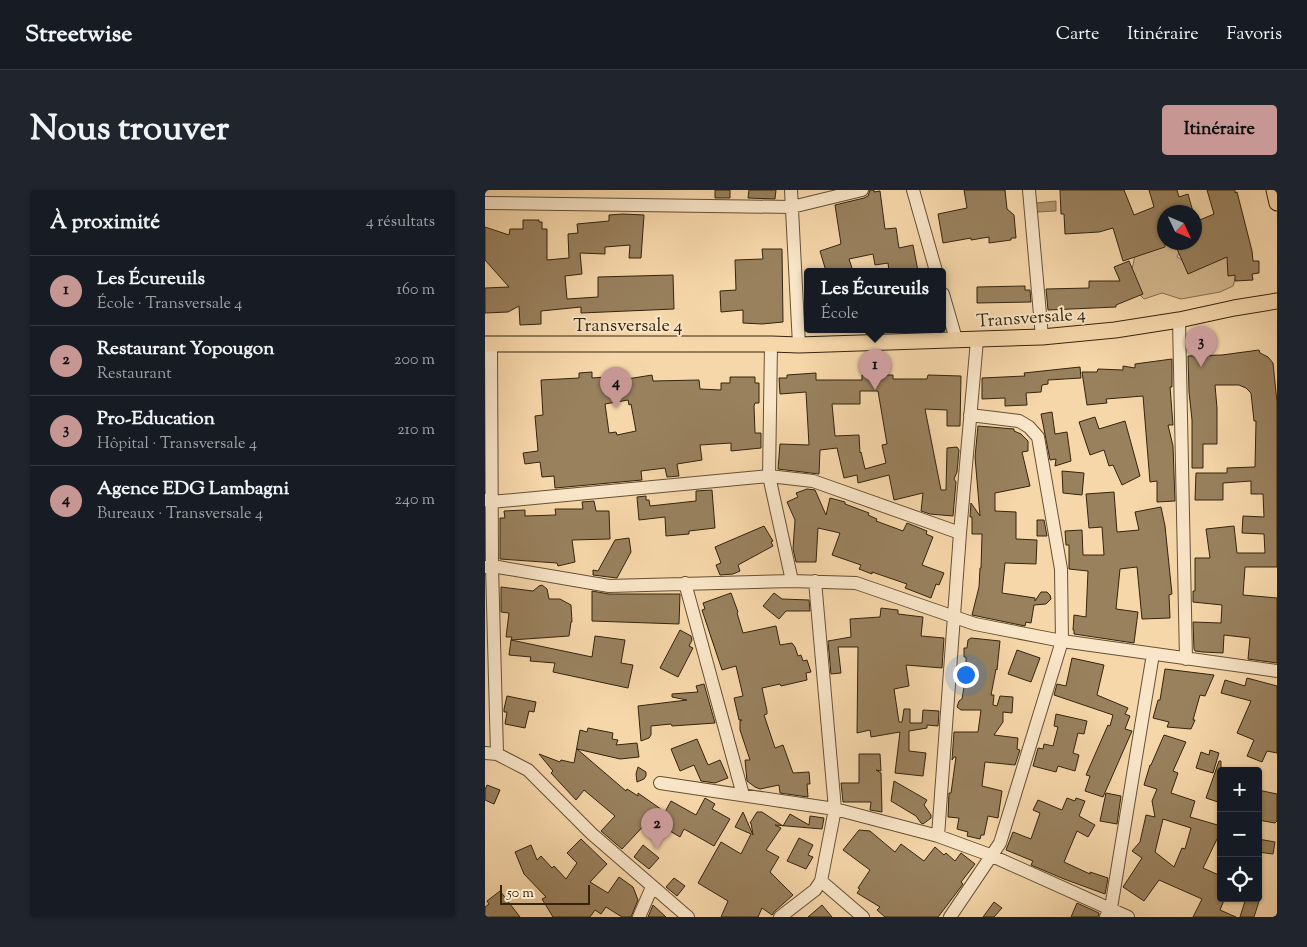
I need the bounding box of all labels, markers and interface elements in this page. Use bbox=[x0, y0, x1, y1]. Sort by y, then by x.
text: Streetwise bbox=[25, 18, 132, 52]
text: Carte bbox=[1056, 22, 1099, 48]
text: Itinéraire bbox=[1127, 22, 1199, 48]
text: Favoris bbox=[1227, 22, 1282, 48]
text: Nous trouver bbox=[30, 105, 229, 156]
button: Itinéraire bbox=[1162, 105, 1277, 155]
north arrow bbox=[1157, 205, 1202, 250]
text: À proximité bbox=[50, 208, 160, 238]
text: 4 résultats bbox=[366, 211, 435, 234]
text: Les Écureuils bbox=[97, 266, 205, 293]
popup bbox=[804, 268, 946, 333]
text: Les Écureuils bbox=[821, 276, 929, 303]
text: 1 bbox=[63, 279, 69, 302]
text: 160 m bbox=[397, 279, 435, 302]
text: École · Transversale 4 bbox=[97, 293, 242, 316]
street label: Transversale 4 bbox=[976, 302, 1087, 336]
text: École bbox=[821, 303, 858, 326]
street label: Transversale 4 bbox=[573, 314, 683, 340]
pin: 3 bbox=[1185, 326, 1217, 367]
text: Restaurant Yopougon bbox=[97, 336, 274, 363]
text: 2 bbox=[62, 349, 70, 372]
text: 200 m bbox=[394, 349, 435, 372]
pin: 1 bbox=[859, 349, 891, 390]
text: Restaurant bbox=[97, 363, 172, 386]
pin: 4 bbox=[600, 367, 632, 408]
text: Pro-Education bbox=[97, 406, 215, 433]
text: 3 bbox=[63, 419, 69, 442]
text: 210 m bbox=[397, 419, 435, 442]
text: Hôpital · Transversale 4 bbox=[97, 433, 257, 456]
text: Agence EDG Lambagni bbox=[97, 476, 289, 503]
text: 4 bbox=[62, 489, 70, 512]
text: 240 m bbox=[394, 489, 435, 512]
text: Bureaux · Transversale 4 bbox=[97, 503, 263, 526]
your location bbox=[953, 662, 979, 688]
map controls bbox=[1217, 767, 1262, 902]
button: + bbox=[1217, 767, 1262, 812]
pin: 2 bbox=[641, 808, 673, 849]
button: − bbox=[1217, 812, 1262, 857]
button: locate bbox=[1217, 857, 1262, 902]
scale bar bbox=[500, 882, 590, 905]
text: 50 m bbox=[507, 884, 534, 904]

